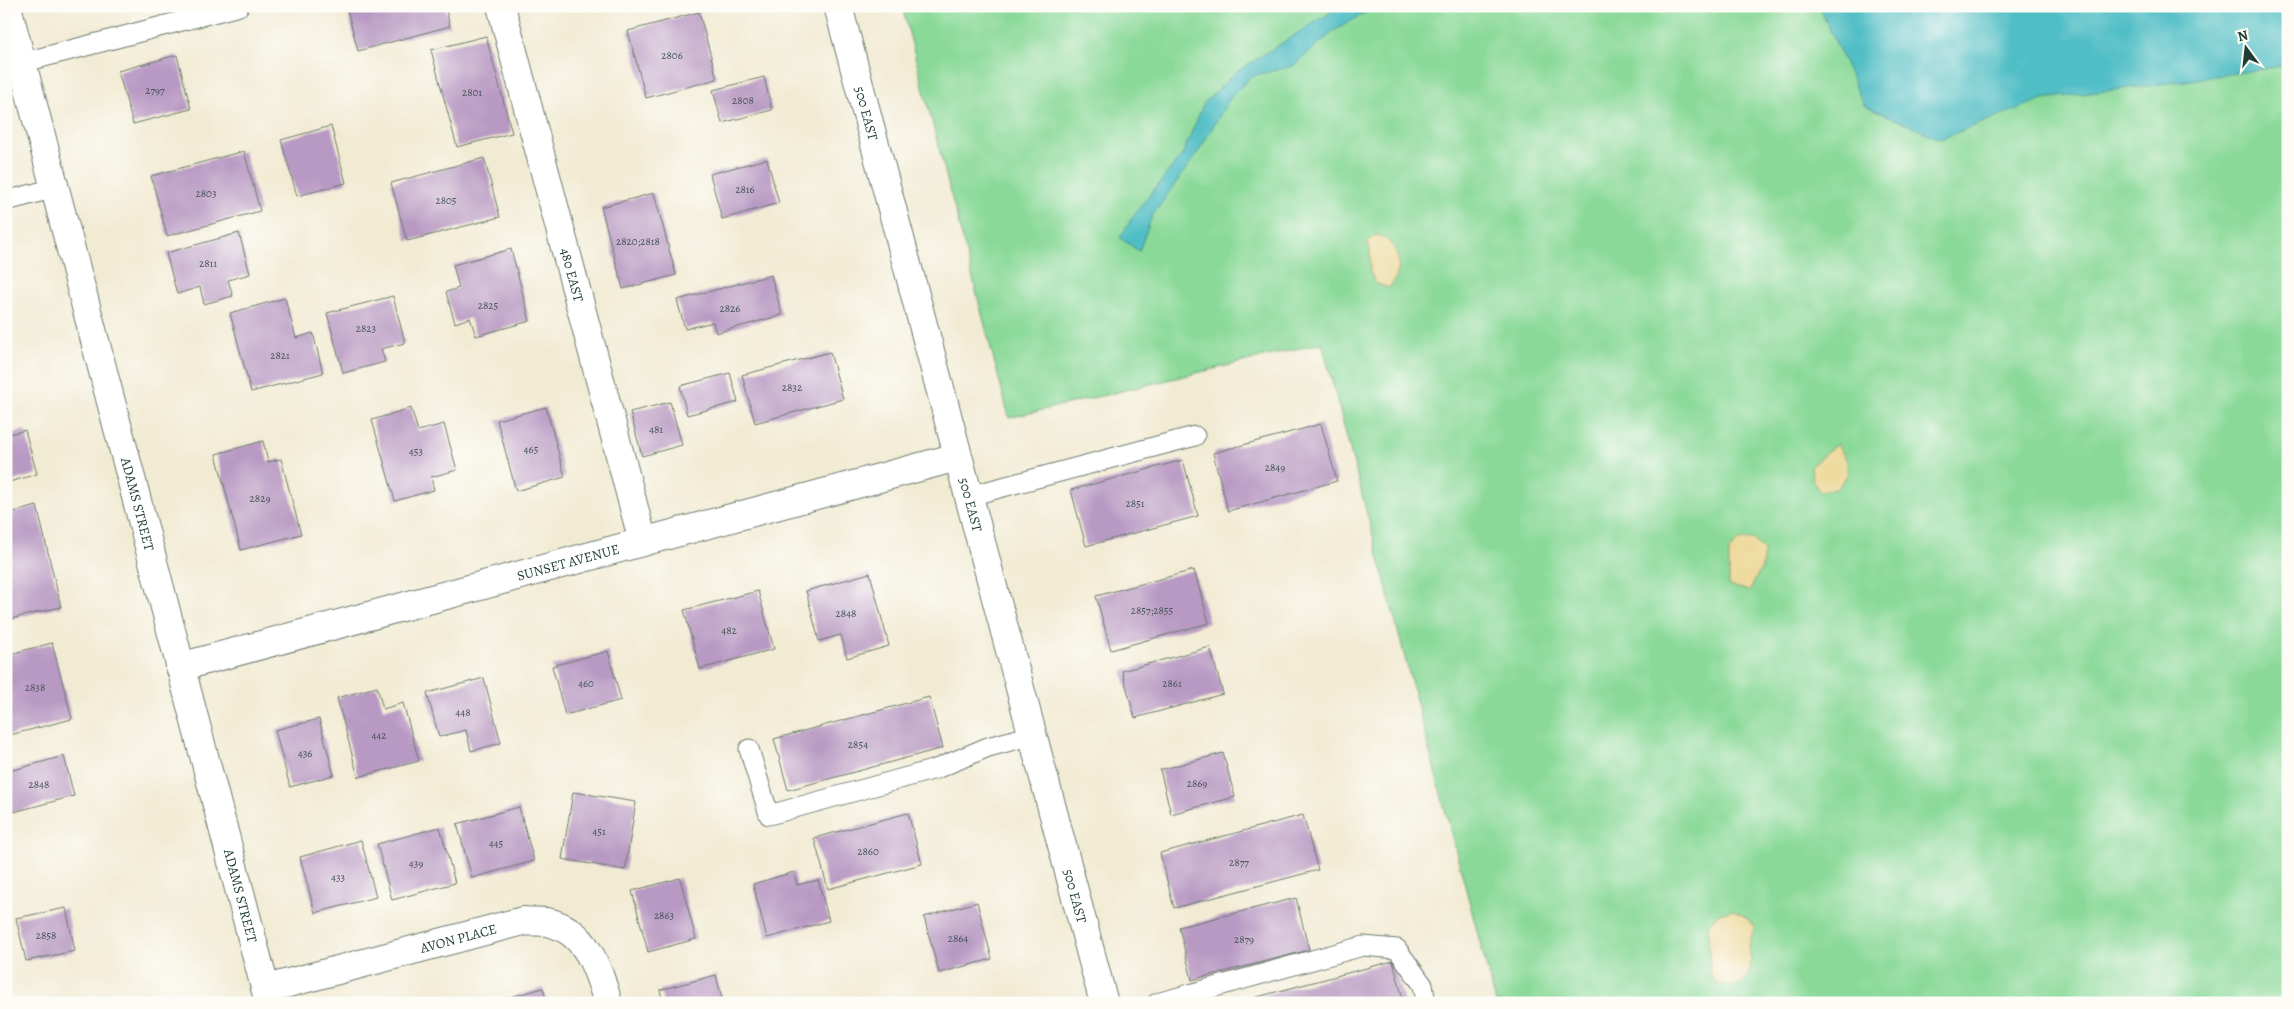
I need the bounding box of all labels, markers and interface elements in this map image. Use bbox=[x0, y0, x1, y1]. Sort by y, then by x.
north arrow bbox=[2222, 22, 2272, 72]
text: N bbox=[2235, 25, 2250, 46]
house number: 2806 bbox=[661, 48, 683, 63]
house number: 2797 bbox=[145, 83, 165, 98]
street label: 500 EAST bbox=[850, 84, 883, 143]
house number: 2801 bbox=[462, 85, 482, 100]
house number: 2808 bbox=[732, 93, 754, 108]
house number: 2816 bbox=[735, 182, 755, 197]
house number: 2803 bbox=[196, 186, 217, 201]
house number: 2805 bbox=[435, 193, 457, 208]
house number: 2820;2818 bbox=[616, 234, 660, 249]
street label: 480 EAST bbox=[555, 246, 588, 304]
house number: 2811 bbox=[199, 256, 217, 271]
house number: 2825 bbox=[478, 298, 499, 313]
house number: 2826 bbox=[720, 301, 740, 316]
house number: 2823 bbox=[356, 321, 376, 336]
house number: 2821 bbox=[270, 348, 290, 363]
house number: 2832 bbox=[782, 380, 802, 395]
house number: 481 bbox=[649, 422, 663, 437]
house number: 465 bbox=[524, 442, 539, 457]
house number: 453 bbox=[409, 444, 423, 459]
street label: ADAMS STREET bbox=[116, 454, 159, 553]
house number: 2849 bbox=[1265, 460, 1285, 475]
street label: 500 EAST bbox=[954, 476, 987, 534]
house number: 2829 bbox=[250, 491, 270, 506]
house number: 2851 bbox=[1125, 496, 1145, 511]
street label: SUNSET AVENUE bbox=[515, 540, 622, 586]
house number: 2857;2855 bbox=[1131, 603, 1174, 618]
house number: 2848 bbox=[836, 606, 856, 621]
house number: 482 bbox=[721, 623, 737, 638]
house number: 460 bbox=[578, 676, 594, 691]
house number: 2861 bbox=[1162, 676, 1182, 691]
house number: 2838 bbox=[25, 680, 45, 695]
house number: 448 bbox=[455, 705, 471, 720]
house number: 442 bbox=[371, 728, 387, 743]
house number: 2854 bbox=[848, 737, 868, 752]
house number: 436 bbox=[298, 746, 312, 761]
house number: 2869 bbox=[1187, 776, 1207, 791]
house number: 2848 bbox=[29, 777, 49, 792]
house number: 451 bbox=[592, 824, 606, 839]
house number: 445 bbox=[489, 836, 504, 851]
house number: 2860 bbox=[857, 844, 879, 859]
street label: ADAMS STREET bbox=[219, 846, 262, 945]
house number: 2877 bbox=[1229, 855, 1249, 870]
house number: 439 bbox=[409, 856, 423, 871]
street label: 500 EAST bbox=[1059, 867, 1091, 925]
house number: 433 bbox=[331, 870, 345, 885]
house number: 2863 bbox=[654, 908, 674, 923]
street label: AVON PLACE bbox=[417, 919, 499, 958]
house number: 2858 bbox=[36, 928, 56, 943]
house number: 2864 bbox=[948, 931, 968, 946]
house number: 2879 bbox=[1234, 932, 1254, 947]

